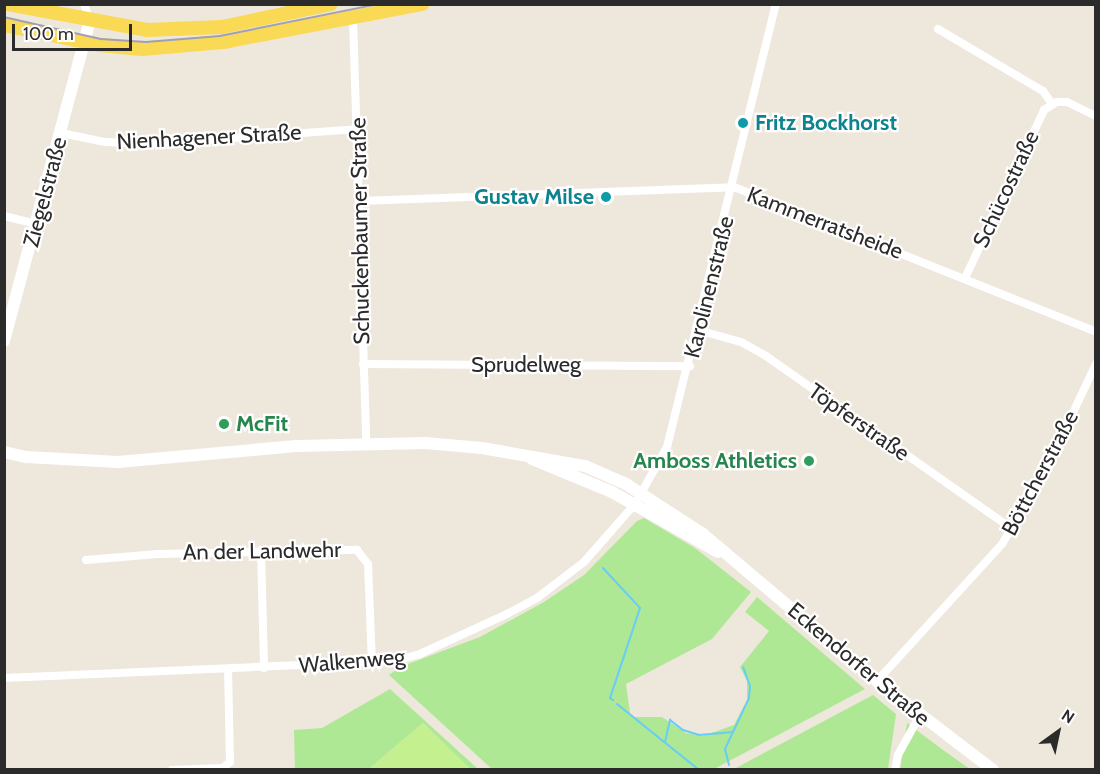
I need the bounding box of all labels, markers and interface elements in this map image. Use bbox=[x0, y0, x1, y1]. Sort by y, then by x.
scale bar bbox=[15, 12, 135, 50]
text: 100 m bbox=[23, 23, 74, 45]
place label: Fritz Bockhorst bbox=[755, 110, 897, 136]
marker: Fritz Bockhorst bbox=[736, 116, 750, 130]
street label: Schuckenbaumer Straße bbox=[345, 117, 375, 345]
street label: Nienhagener Straße bbox=[116, 119, 302, 155]
street label: Schücostraße bbox=[967, 126, 1045, 252]
street label: Ziegelstraße bbox=[18, 134, 72, 250]
street label: Kammerratsheide bbox=[743, 181, 907, 265]
place label: Gustav Milse bbox=[474, 184, 594, 210]
marker: Gustav Milse bbox=[599, 190, 613, 204]
street label: Karolinenstraße bbox=[679, 213, 739, 361]
street label: Sprudelweg bbox=[471, 352, 581, 378]
street label: Töpferstraße bbox=[803, 378, 915, 466]
street label: Böttcherstraße bbox=[996, 406, 1084, 540]
place label: McFit bbox=[236, 411, 288, 437]
marker: McFit bbox=[217, 417, 231, 431]
place label: Amboss Athletics bbox=[633, 448, 797, 474]
marker: Amboss Athletics bbox=[802, 454, 816, 468]
street label: An der Landwehr bbox=[183, 536, 341, 566]
street label: Eckendorfer Straße bbox=[783, 597, 935, 731]
street label: Walkenweg bbox=[298, 643, 406, 679]
north arrow bbox=[1028, 702, 1088, 762]
text: N bbox=[1058, 705, 1078, 728]

